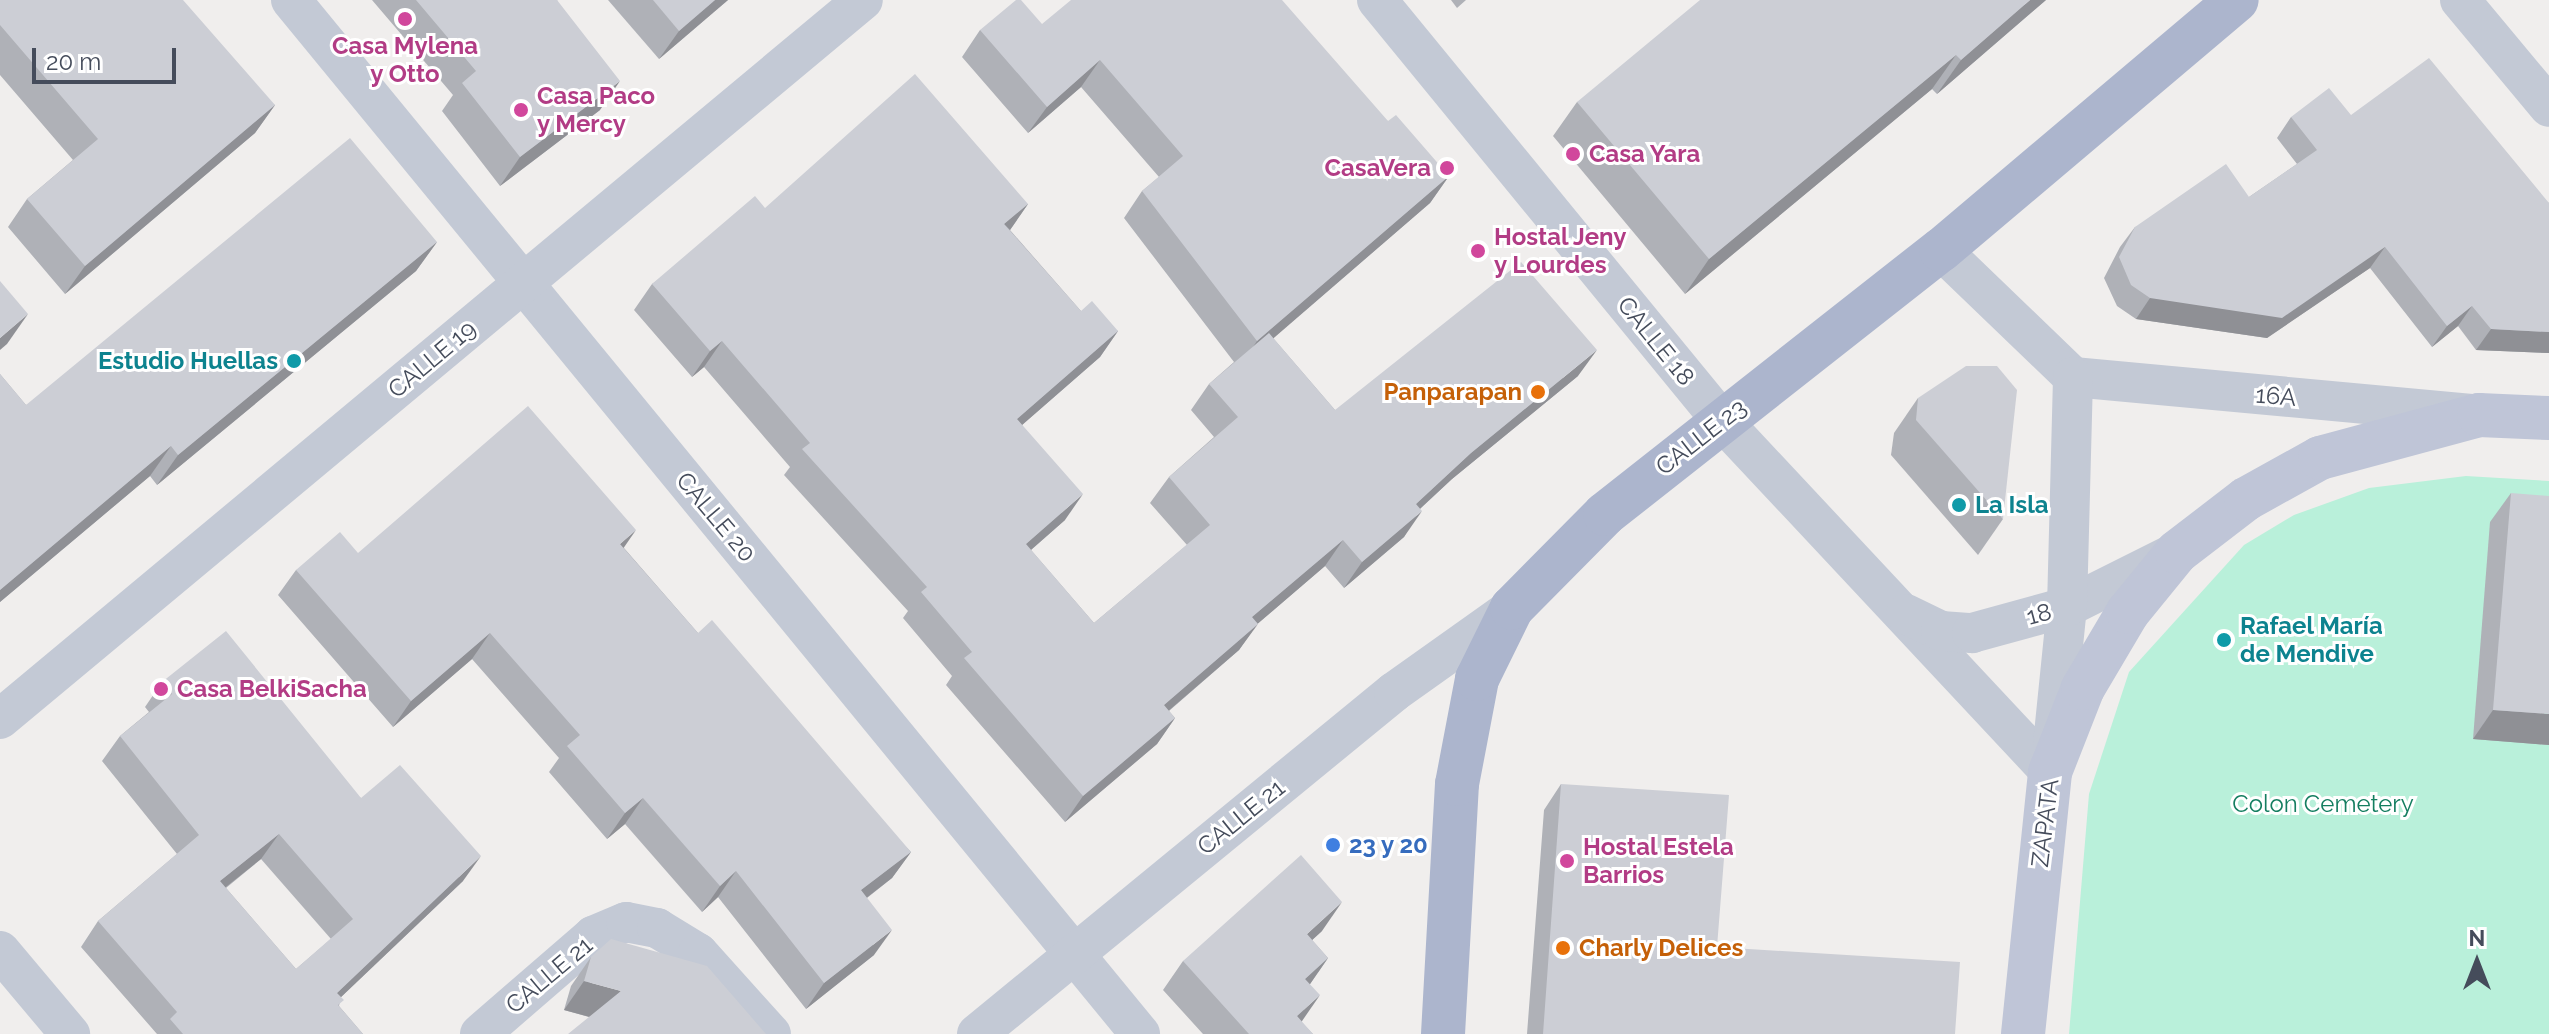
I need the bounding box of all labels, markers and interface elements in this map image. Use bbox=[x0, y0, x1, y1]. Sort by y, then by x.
marker: Casa Mylena y Otto bbox=[396, 10, 414, 28]
scale bar bbox=[36, 32, 180, 82]
place label: Casa Mylena y Otto bbox=[332, 32, 478, 88]
text: 20 m bbox=[46, 47, 101, 76]
place label: Casa Paco y Mercy bbox=[537, 82, 655, 138]
marker: Casa Paco y Mercy bbox=[512, 101, 530, 119]
place label: Casa Yara bbox=[1589, 140, 1701, 168]
marker: Casa Yara bbox=[1564, 145, 1582, 163]
place label: CasaVera bbox=[1325, 154, 1431, 182]
marker: CasaVera bbox=[1438, 159, 1456, 177]
place label: Hostal Jeny y Lourdes bbox=[1494, 223, 1628, 279]
marker: Hostal Jeny y Lourdes bbox=[1469, 242, 1487, 260]
street label: CALLE 18 bbox=[1612, 291, 1700, 391]
street label: CALLE 19 bbox=[382, 314, 482, 404]
place label: Estudio Huellas bbox=[98, 347, 278, 375]
marker: Estudio Huellas bbox=[285, 352, 303, 370]
place label: Panparapan bbox=[1383, 378, 1522, 406]
street label: 16A bbox=[2255, 380, 2297, 412]
marker: Panparapan bbox=[1529, 383, 1547, 401]
street label: CALLE 23 bbox=[1650, 393, 1752, 481]
street label: CALLE 20 bbox=[670, 466, 762, 568]
place label: La Isla bbox=[1975, 491, 2049, 519]
marker: La Isla bbox=[1950, 496, 1968, 514]
street label: 18 bbox=[2023, 597, 2055, 631]
place label: Rafael María de Mendive bbox=[2240, 612, 2383, 668]
marker: Rafael María de Mendive bbox=[2215, 631, 2233, 649]
place label: Casa BelkiSacha bbox=[177, 675, 367, 703]
marker: Casa BelkiSacha bbox=[152, 680, 170, 698]
street label: CALLE 21 bbox=[1192, 773, 1290, 861]
street label: ZAPATA bbox=[2025, 777, 2065, 869]
park label: Colon Cemetery bbox=[2232, 790, 2414, 818]
place label: 23 y 20 bbox=[1349, 831, 1429, 859]
place label: Hostal Estela Barrios bbox=[1583, 833, 1734, 889]
marker: 23 y 20 bbox=[1324, 836, 1342, 854]
marker: Hostal Estela Barrios bbox=[1558, 852, 1576, 870]
north arrow bbox=[2437, 922, 2517, 1002]
text: N bbox=[2469, 925, 2485, 951]
street label: CALLE 21 bbox=[500, 931, 598, 1019]
place label: Charly Delices bbox=[1579, 934, 1744, 962]
marker: Charly Delices bbox=[1554, 939, 1572, 957]

